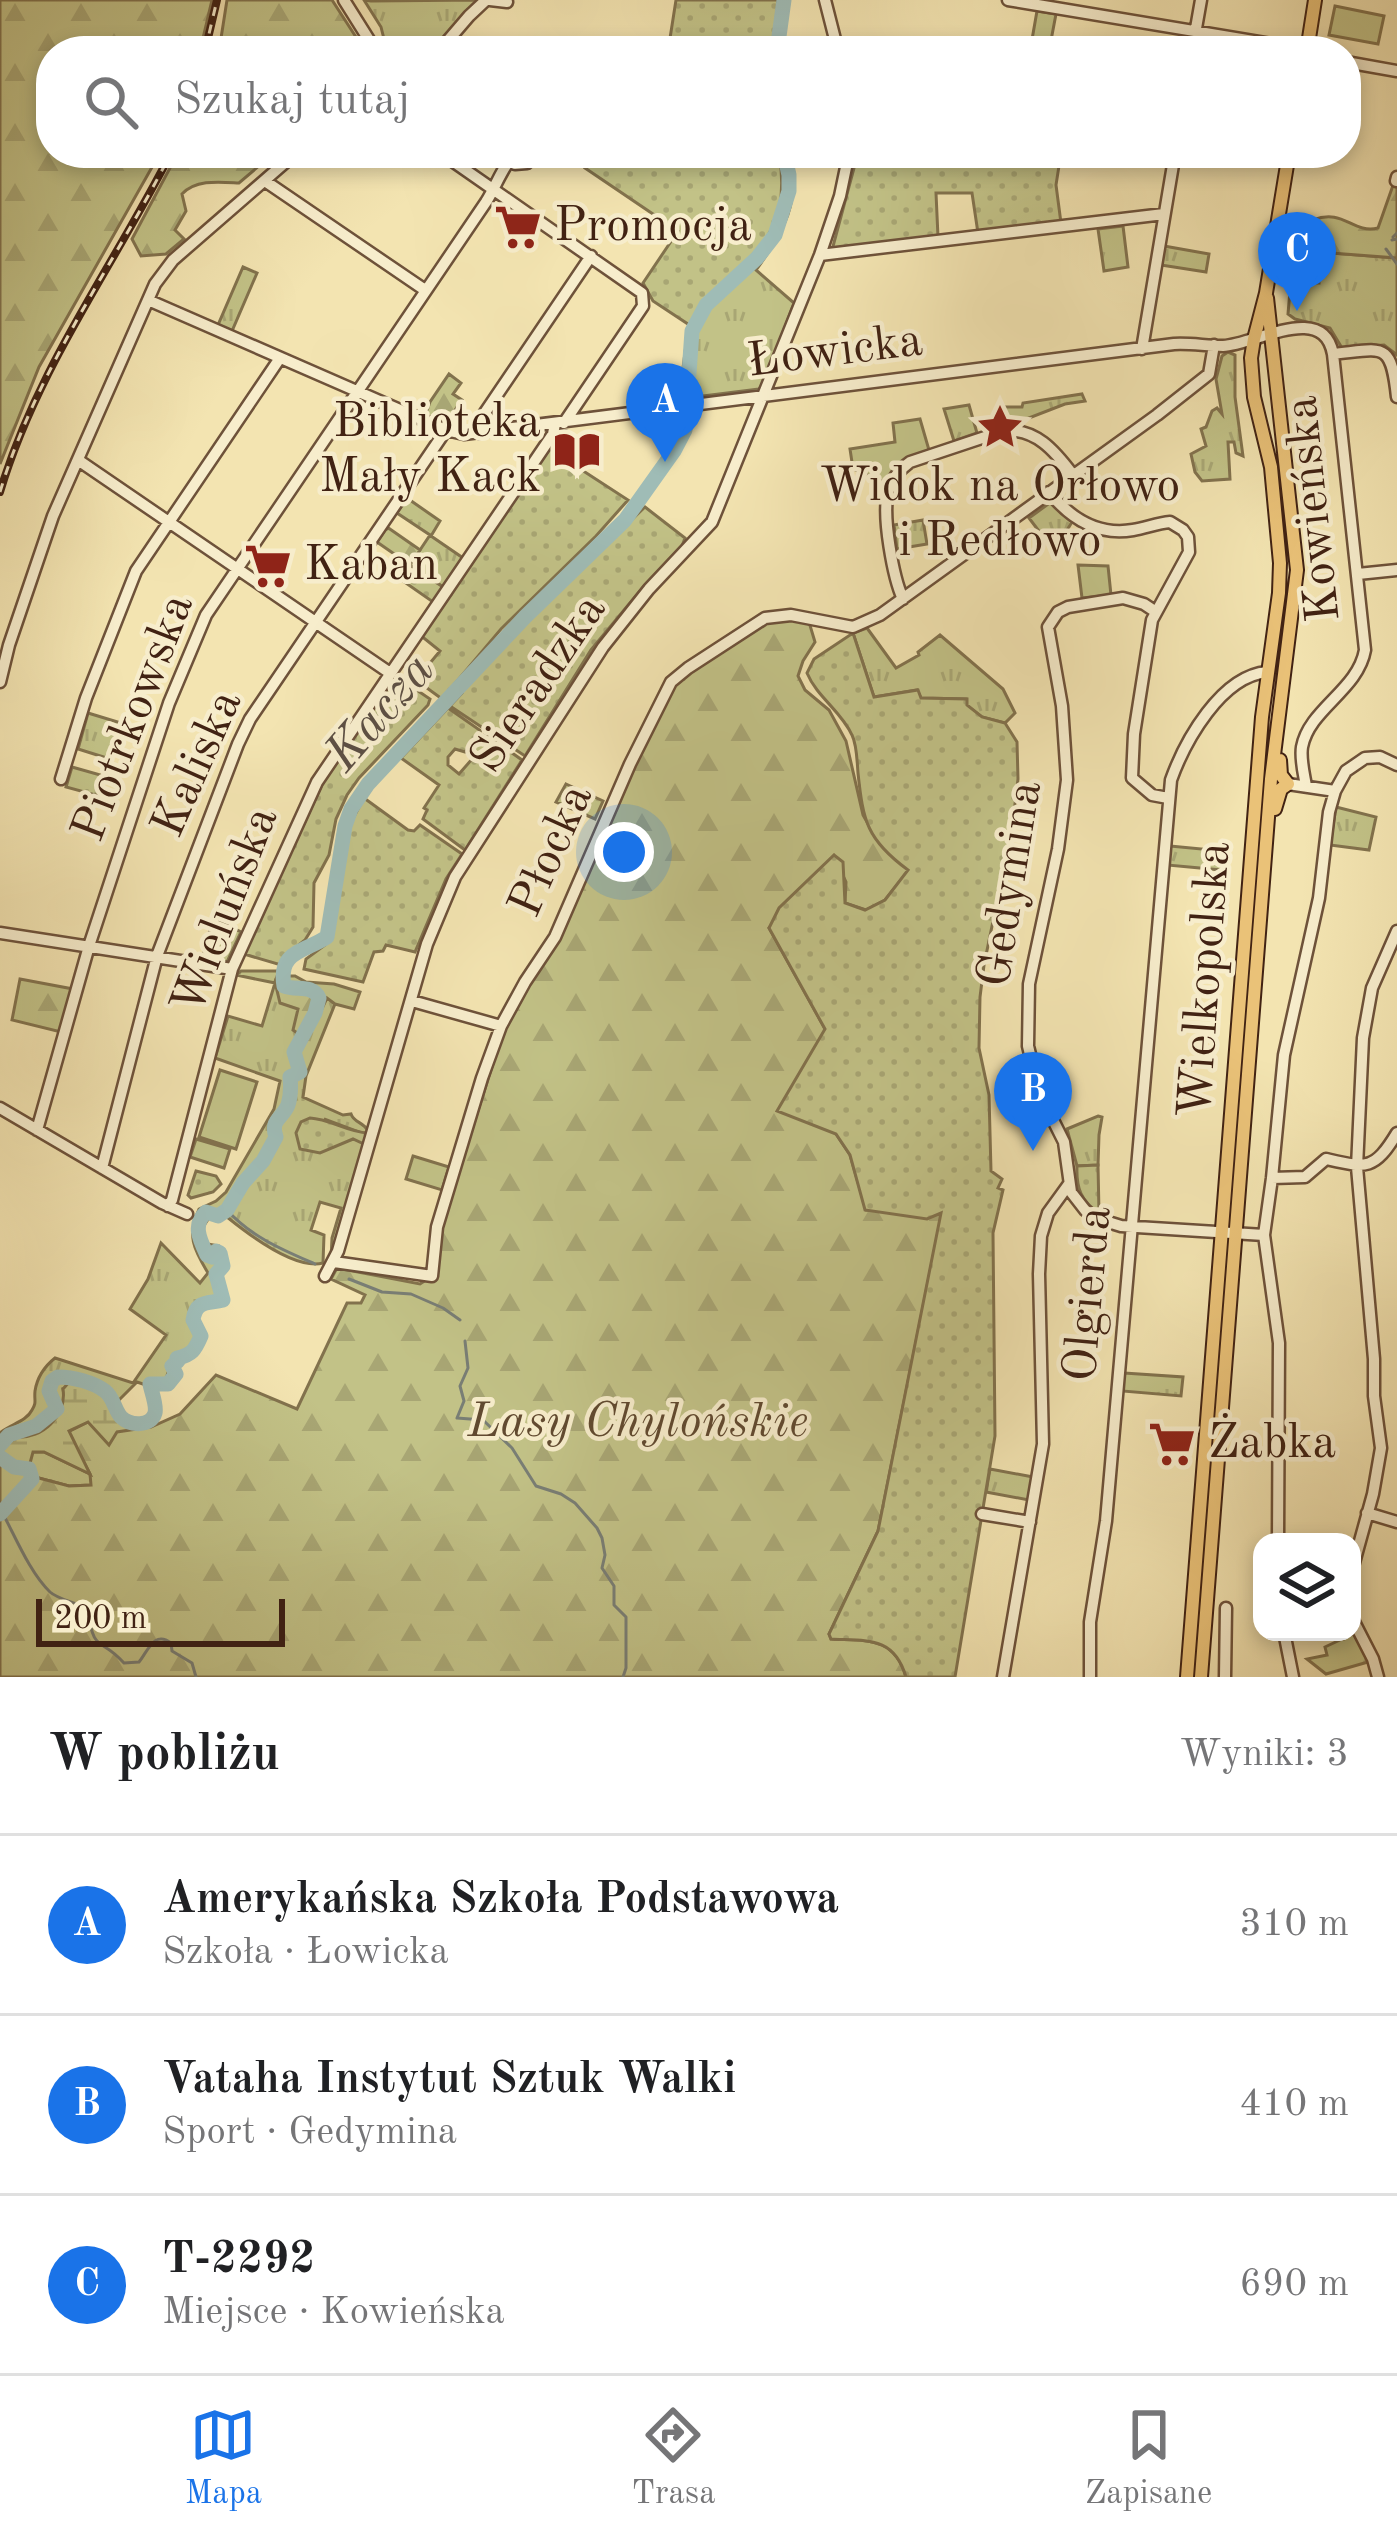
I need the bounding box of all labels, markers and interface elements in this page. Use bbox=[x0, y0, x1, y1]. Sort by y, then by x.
search box bbox=[36, 36, 1361, 168]
icon: search bbox=[78, 69, 144, 135]
text: Szukaj tutaj bbox=[174, 79, 411, 124]
supermarket icon: Promocja bbox=[493, 202, 543, 252]
place label: Promocja bbox=[554, 203, 752, 251]
pin: C bbox=[1258, 212, 1336, 311]
street label: Łowicka bbox=[745, 317, 925, 387]
pin: A bbox=[626, 363, 704, 462]
street label: Kowieńska bbox=[1278, 394, 1350, 624]
place label: Biblioteka Mały Kack bbox=[319, 399, 541, 502]
place icon: Widok na Orłowo i Redłowo bbox=[975, 402, 1025, 452]
library icon: Biblioteka Mały Kack bbox=[552, 426, 602, 476]
place label: Widok na Orłowo i Redłowo bbox=[820, 463, 1180, 566]
supermarket icon: Kaban bbox=[243, 541, 293, 591]
place label: Kaban bbox=[304, 542, 438, 590]
street label: Sieradzka bbox=[462, 586, 616, 782]
street label: Piotrkowska bbox=[65, 588, 203, 848]
water label: Kacza bbox=[316, 644, 445, 782]
street label: Kaliska bbox=[144, 683, 252, 845]
street label: Płocka bbox=[502, 778, 602, 924]
street label: Gedymina bbox=[971, 778, 1051, 990]
street label: Wieluńska bbox=[164, 801, 288, 1021]
your location bbox=[594, 822, 654, 882]
street label: Wielkopolska bbox=[1172, 840, 1240, 1120]
pin: B bbox=[994, 1052, 1072, 1151]
street label: Olgierda bbox=[1057, 1204, 1121, 1384]
park label: Lasy Chylońskie bbox=[467, 1399, 808, 1447]
place label: Żabka bbox=[1208, 1412, 1336, 1468]
supermarket icon: Żabka bbox=[1147, 1419, 1197, 1469]
map controls bbox=[1253, 1533, 1361, 1641]
button: layers bbox=[1253, 1533, 1361, 1641]
scale bar bbox=[36, 1593, 285, 1646]
text: 200 m bbox=[54, 1603, 147, 1636]
text: W pobliżu bbox=[48, 1730, 280, 1781]
text: Wyniki: 3 bbox=[1180, 1735, 1349, 1774]
text: Amerykańska Szkoła Podstawowa bbox=[162, 1878, 839, 1923]
text: A bbox=[72, 1905, 102, 1944]
text: 310 m bbox=[1239, 1905, 1349, 1944]
text: Szkoła · Łowicka bbox=[162, 1933, 449, 1972]
text: Vataha Instytut Sztuk Walki bbox=[162, 2058, 736, 2103]
text: B bbox=[73, 2085, 101, 2124]
text: 410 m bbox=[1239, 2085, 1349, 2124]
text: Sport · Gedymina bbox=[162, 2113, 457, 2152]
text: T-2292 bbox=[162, 2238, 315, 2283]
text: C bbox=[74, 2265, 100, 2304]
text: 690 m bbox=[1239, 2265, 1349, 2304]
text: Miejsce · Kowieńska bbox=[162, 2293, 505, 2332]
tab: Mapa bbox=[185, 2402, 262, 2515]
tab: Trasa bbox=[631, 2402, 715, 2515]
tab: Zapisane bbox=[1085, 2402, 1212, 2515]

